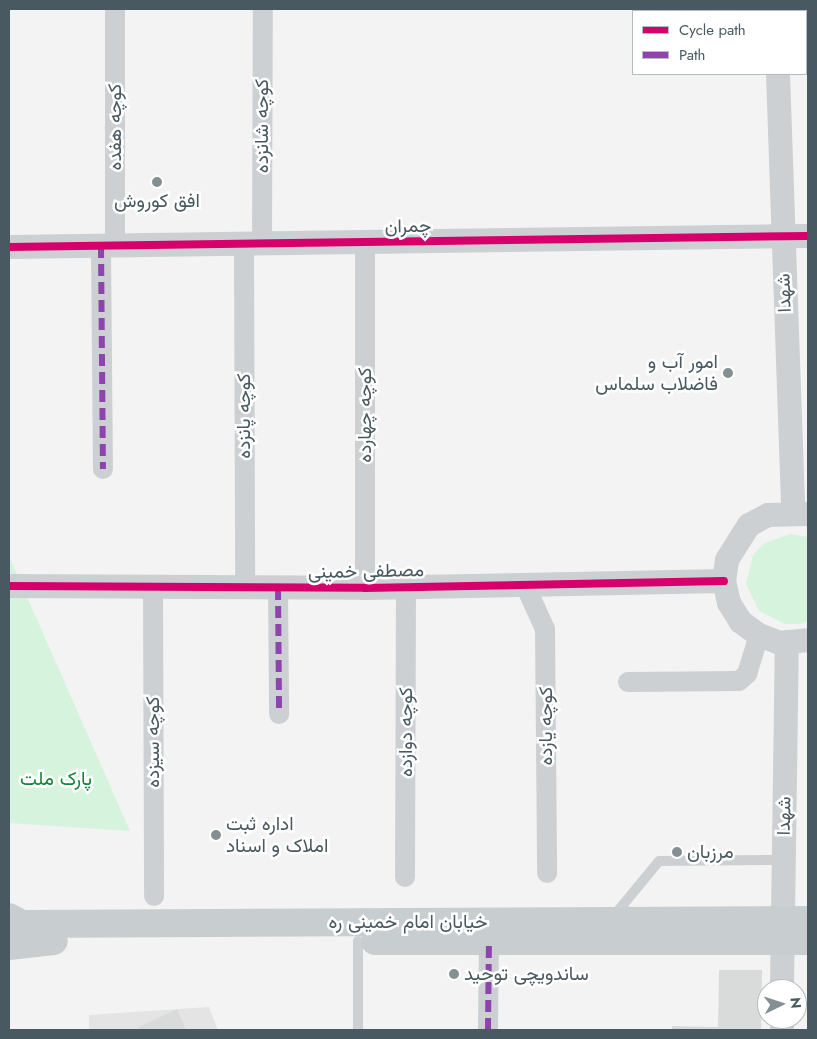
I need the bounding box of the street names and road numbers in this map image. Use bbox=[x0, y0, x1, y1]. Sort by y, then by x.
street label: کوچه شانزده bbox=[251, 79, 273, 173]
street label: کوچه هفده bbox=[104, 84, 126, 170]
street label: چمران bbox=[384, 214, 432, 238]
street label: شهدا bbox=[772, 273, 796, 313]
street label: کوچه چهارده bbox=[354, 367, 376, 463]
street label: کوچه پانزده bbox=[233, 373, 255, 459]
street label: مصطفی خمینی bbox=[308, 559, 424, 583]
street label: کوچه یازده bbox=[535, 686, 557, 766]
street label: کوچه دوازده bbox=[395, 687, 417, 777]
street label: کوچه سیزده bbox=[142, 696, 164, 788]
street label: شهدا bbox=[772, 796, 796, 836]
street label: خیابان امام خمینی ره bbox=[328, 911, 488, 933]

